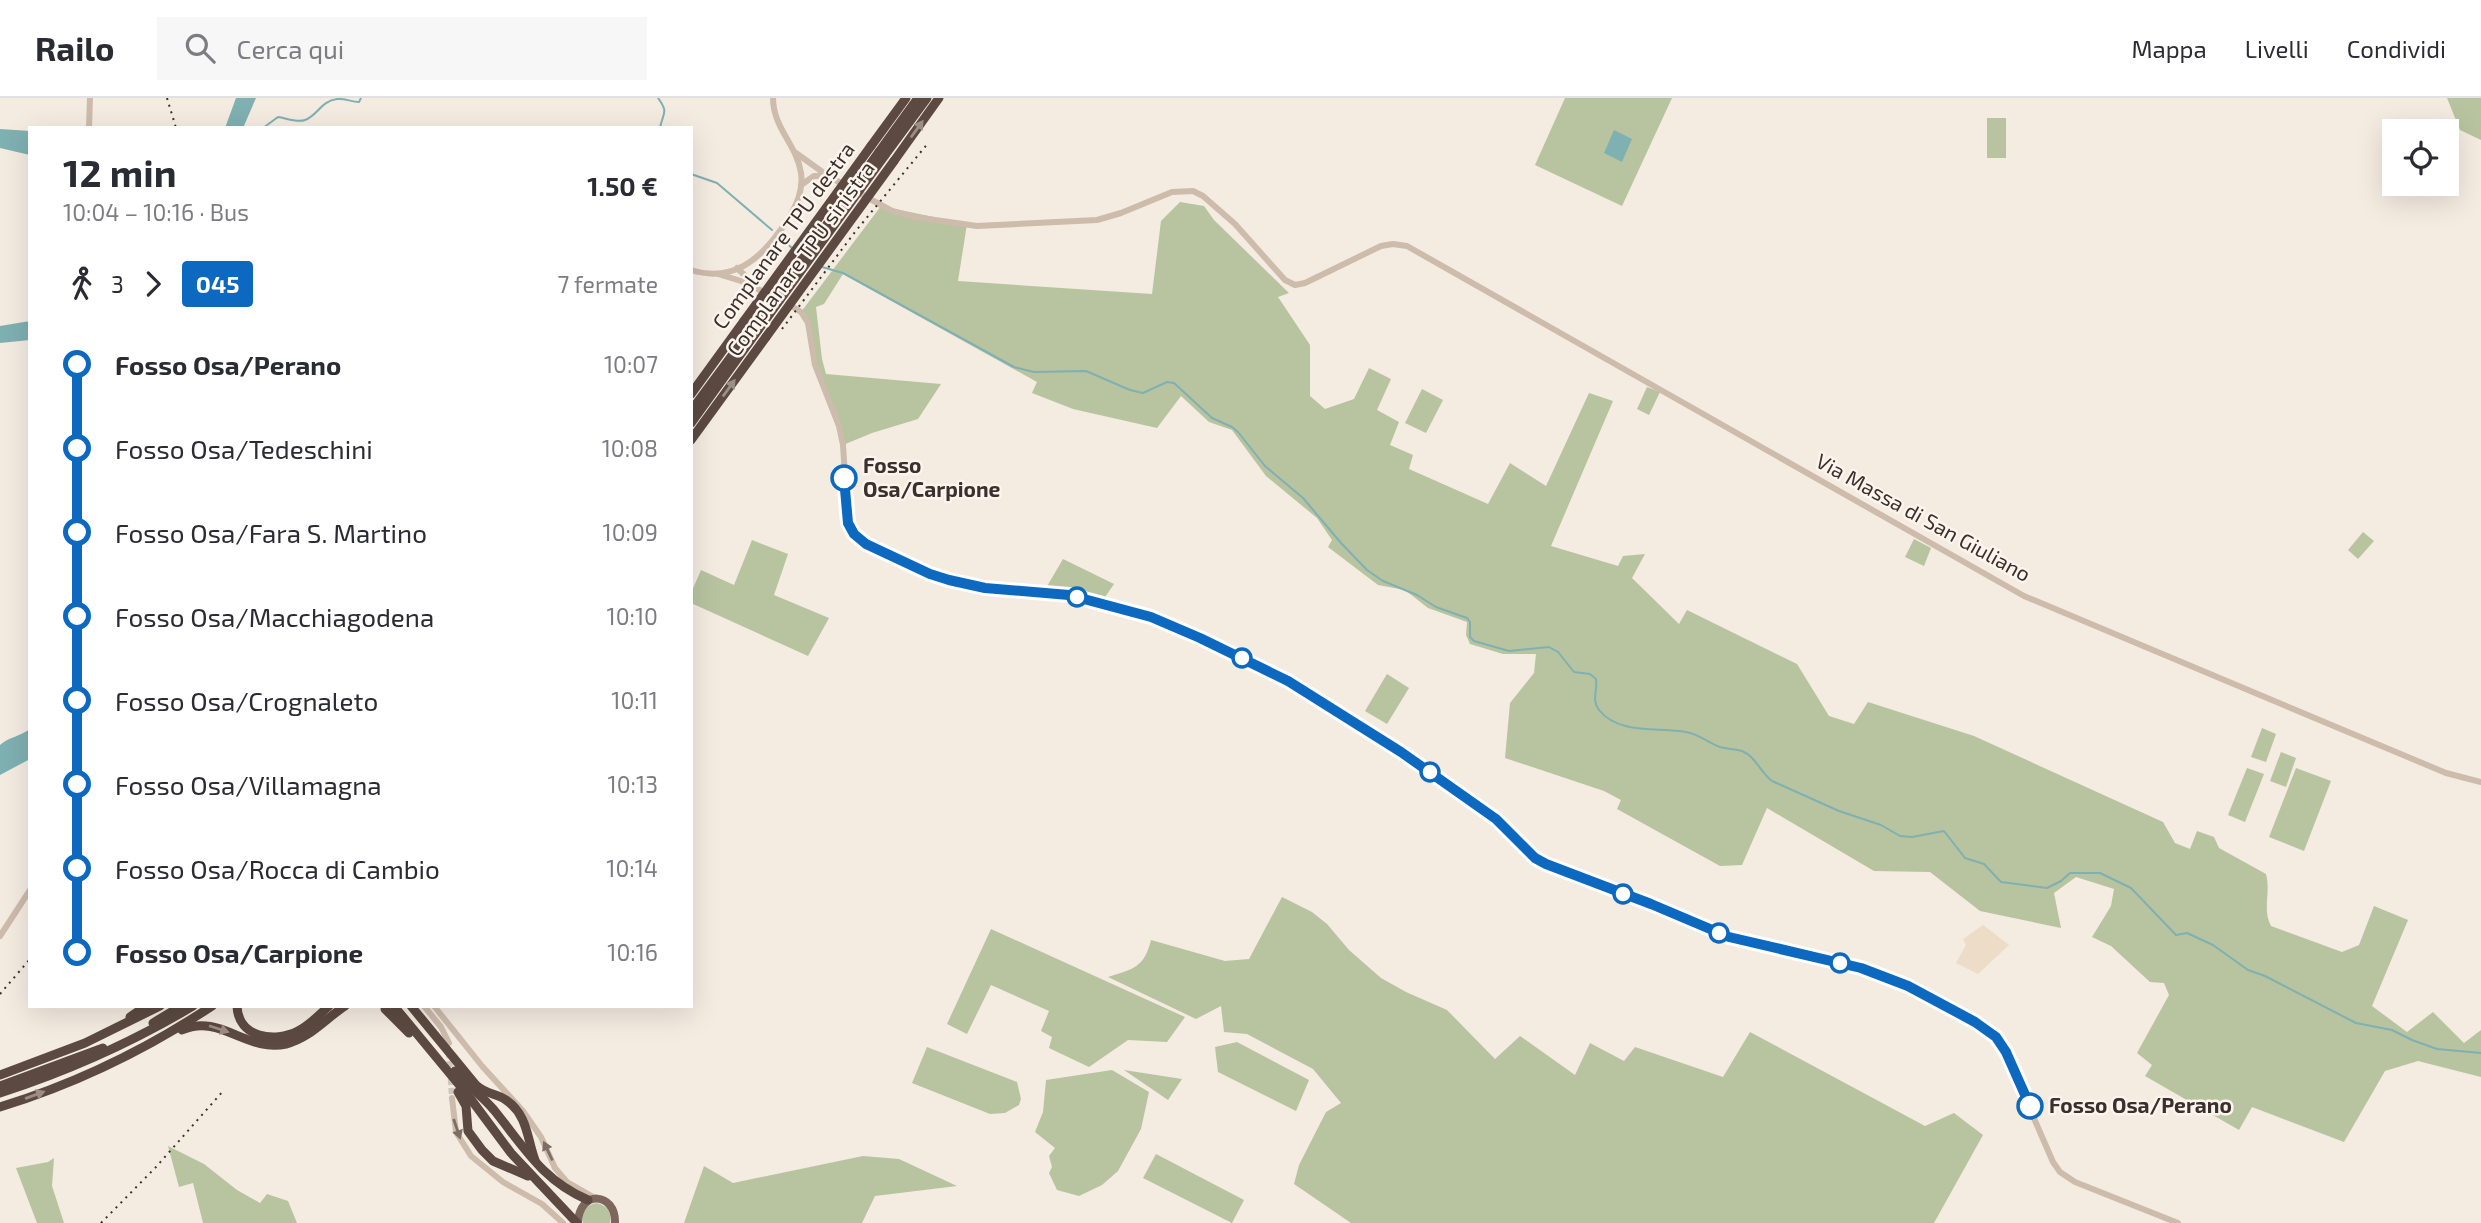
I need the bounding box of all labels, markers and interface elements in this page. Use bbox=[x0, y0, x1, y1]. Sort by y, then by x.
search box bbox=[157, 17, 647, 80]
text: Railo bbox=[35, 28, 115, 68]
icon: search bbox=[181, 29, 219, 67]
text: Cerca qui bbox=[237, 33, 344, 64]
text: Mappa bbox=[2131, 34, 2207, 63]
text: Livelli bbox=[2245, 34, 2309, 63]
text: Condividi bbox=[2347, 34, 2446, 63]
map controls bbox=[2382, 119, 2459, 196]
button: locate bbox=[2382, 119, 2459, 196]
one-way arrow bbox=[909, 121, 924, 139]
street label: Complanare TPU destra bbox=[707, 137, 859, 333]
text: 12 min bbox=[63, 149, 177, 195]
street label: Complanare TPU sinistra bbox=[721, 156, 879, 360]
text: 1.50 € bbox=[587, 170, 658, 201]
text: 10:04 – 10:16 · Bus bbox=[63, 198, 249, 226]
icon: walk bbox=[63, 265, 101, 303]
icon: forward bbox=[134, 265, 172, 303]
text: 045 bbox=[196, 269, 239, 298]
text: 3 bbox=[111, 270, 124, 298]
text: 7 fermate bbox=[557, 270, 658, 298]
text: Fosso Osa/Perano bbox=[115, 349, 341, 380]
text: 10:07 bbox=[604, 350, 658, 378]
one-way arrow bbox=[722, 379, 736, 397]
text: Fosso Osa/Tedeschini bbox=[115, 433, 373, 464]
text: 10:08 bbox=[602, 434, 658, 462]
street label: Via Massa di San Giuliano bbox=[1812, 447, 2035, 586]
place label: Fosso Osa/Carpione bbox=[863, 452, 1001, 501]
marker: Fosso Osa/Carpione bbox=[831, 465, 857, 491]
text: Fosso Osa/Fara S. Martino bbox=[115, 517, 427, 548]
text: 10:09 bbox=[603, 518, 658, 546]
unlabelled marker bbox=[1067, 587, 1087, 607]
text: Fosso Osa/Macchiagodena bbox=[115, 601, 434, 632]
text: 10:10 bbox=[607, 602, 658, 630]
unlabelled marker bbox=[1232, 648, 1252, 668]
text: Fosso Osa/Crognaleto bbox=[115, 685, 378, 716]
text: 10:11 bbox=[611, 686, 658, 714]
unlabelled marker bbox=[1420, 762, 1440, 782]
text: Fosso Osa/Villamagna bbox=[115, 769, 382, 800]
text: 10:13 bbox=[608, 770, 658, 798]
text: Fosso Osa/Rocca di Cambio bbox=[115, 853, 440, 884]
text: 10:14 bbox=[606, 854, 658, 882]
unlabelled marker bbox=[1613, 884, 1633, 904]
unlabelled marker bbox=[1709, 923, 1729, 943]
text: Fosso Osa/Carpione bbox=[115, 937, 363, 968]
text: 10:16 bbox=[607, 938, 658, 966]
unlabelled marker bbox=[1830, 953, 1850, 973]
one-way arrow bbox=[209, 1024, 230, 1034]
one-way arrow bbox=[24, 1089, 45, 1100]
place label: Fosso Osa/Perano bbox=[2049, 1092, 2232, 1117]
marker: Fosso Osa/Perano bbox=[2017, 1093, 2043, 1119]
one-way arrow bbox=[452, 1118, 463, 1139]
one-way arrow bbox=[542, 1141, 554, 1161]

